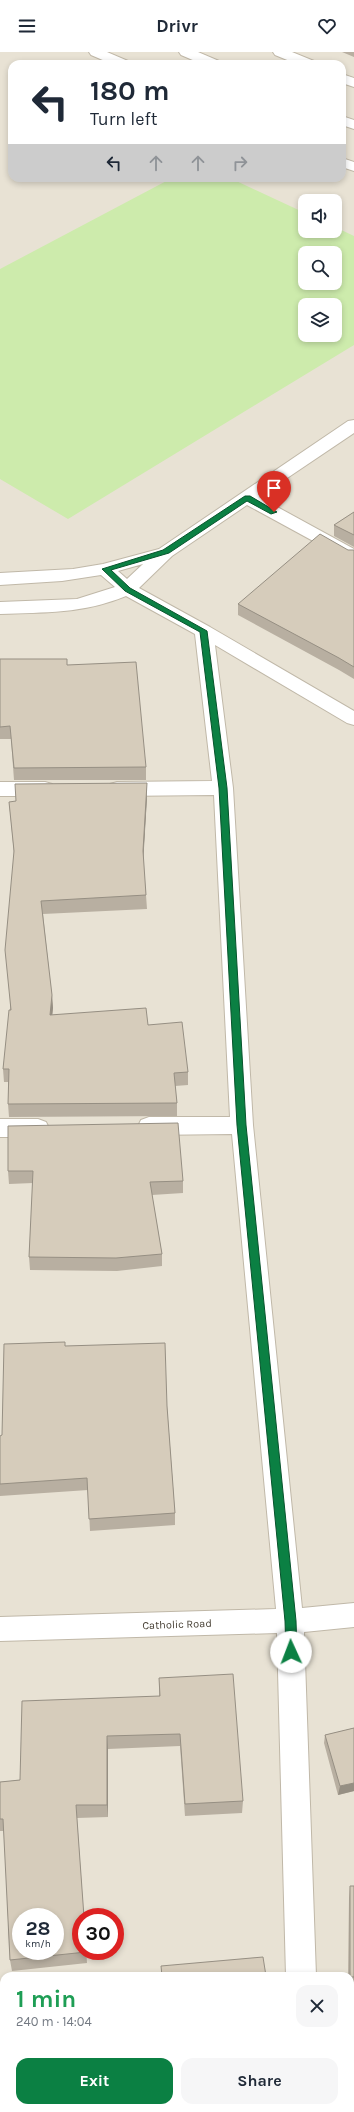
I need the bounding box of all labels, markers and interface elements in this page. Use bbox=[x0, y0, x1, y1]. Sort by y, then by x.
icon: menu bbox=[16, 15, 38, 37]
text: Drivr bbox=[156, 15, 198, 37]
icon: heart bbox=[316, 15, 338, 37]
text: 180 m bbox=[90, 74, 169, 107]
icon: left bbox=[24, 76, 76, 128]
text: Turn left bbox=[90, 108, 158, 130]
icon: left bbox=[103, 152, 125, 174]
icon: ahead bbox=[145, 152, 167, 174]
icon: ahead bbox=[187, 152, 209, 174]
icon: right bbox=[229, 152, 251, 174]
map controls bbox=[298, 194, 342, 342]
button: sound bbox=[298, 194, 342, 238]
button: search bbox=[298, 246, 342, 290]
button: layers bbox=[298, 298, 342, 342]
pin bbox=[257, 471, 291, 512]
icon: arrive bbox=[263, 477, 285, 499]
street label: Catholic Road bbox=[142, 1617, 212, 1632]
position arrow bbox=[270, 1631, 312, 1673]
speed limit sign: 30 bbox=[72, 1908, 124, 1960]
text: 28 bbox=[25, 1917, 51, 1940]
text: km/h bbox=[25, 1938, 51, 1950]
text: 1 min bbox=[16, 1985, 76, 2013]
button: close bbox=[296, 1985, 338, 2027]
text: 240 m · 14:04 bbox=[16, 2014, 92, 2029]
button: Exit bbox=[16, 2058, 173, 2104]
button: Share bbox=[181, 2058, 338, 2104]

